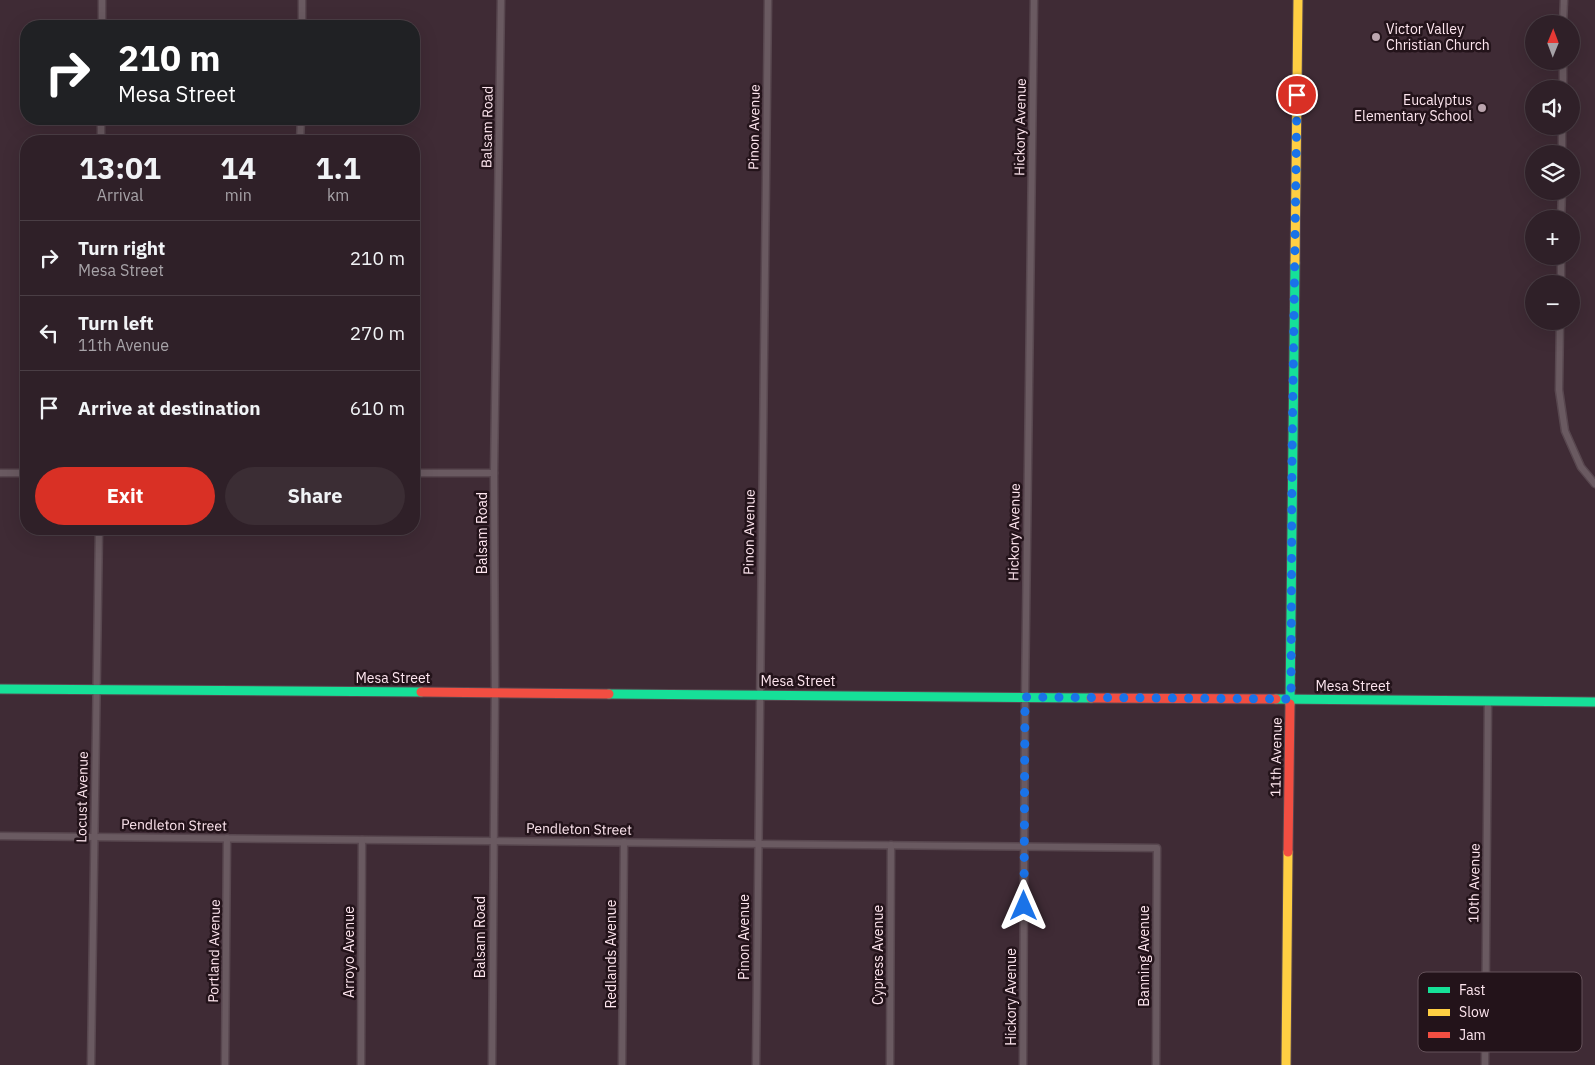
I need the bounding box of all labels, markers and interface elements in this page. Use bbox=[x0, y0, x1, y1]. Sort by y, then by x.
north arrow bbox=[1525, 15, 1580, 70]
map controls bbox=[1525, 15, 1580, 330]
place label: Victor Valley Christian Church bbox=[1386, 20, 1490, 54]
marker: Victor Valley Christian Church bbox=[1370, 31, 1382, 43]
text: 210 m bbox=[118, 35, 221, 81]
icon: right bbox=[35, 40, 100, 105]
pin bbox=[1276, 74, 1318, 116]
street label: Hickory Avenue bbox=[1010, 78, 1030, 176]
text: Mesa Street bbox=[118, 79, 236, 108]
button: sound bbox=[1525, 80, 1580, 135]
icon: arrive bbox=[1283, 81, 1311, 109]
street label: Pinon Avenue bbox=[744, 84, 764, 170]
street label: Balsam Road bbox=[477, 86, 497, 168]
place label: Eucalyptus Elementary School bbox=[1354, 91, 1472, 125]
marker: Eucalyptus Elementary School bbox=[1476, 102, 1488, 114]
button: layers bbox=[1525, 145, 1580, 200]
text: 13:01 bbox=[79, 148, 161, 187]
text: 14 bbox=[220, 148, 256, 187]
text: 1.1 bbox=[315, 148, 361, 187]
text: Arrival bbox=[97, 185, 143, 205]
text: min bbox=[225, 185, 252, 205]
text: km bbox=[327, 185, 349, 205]
button: + bbox=[1525, 210, 1580, 265]
text: Turn right bbox=[78, 236, 165, 260]
icon: right bbox=[35, 244, 63, 272]
text: 210 m bbox=[350, 246, 405, 270]
text: Mesa Street bbox=[78, 260, 164, 280]
button: − bbox=[1525, 275, 1580, 330]
text: Turn left bbox=[78, 311, 154, 335]
icon: left bbox=[35, 319, 63, 347]
text: 270 m bbox=[350, 321, 405, 345]
text: 11th Avenue bbox=[78, 335, 169, 355]
icon: arrive bbox=[35, 394, 63, 422]
text: Arrive at destination bbox=[78, 396, 261, 420]
text: 610 m bbox=[350, 396, 405, 420]
button: Exit bbox=[35, 467, 215, 525]
button: Share bbox=[225, 467, 405, 525]
street label: Hickory Avenue bbox=[1004, 483, 1024, 581]
street label: Pinon Avenue bbox=[739, 489, 759, 575]
street label: Balsam Road bbox=[473, 492, 491, 574]
street label: Mesa Street bbox=[355, 669, 431, 687]
street label: Mesa Street bbox=[760, 672, 836, 690]
street label: Mesa Street bbox=[1315, 677, 1391, 695]
street label: 11th Avenue bbox=[1266, 717, 1286, 797]
street label: Locust Avenue bbox=[72, 751, 92, 843]
street label: Pendleton Street bbox=[121, 815, 227, 835]
street label: Pendleton Street bbox=[526, 819, 632, 839]
street label: 10th Avenue bbox=[1464, 843, 1484, 923]
position arrow bbox=[997, 879, 1049, 931]
street label: Pinon Avenue bbox=[735, 894, 753, 980]
street label: Balsam Road bbox=[471, 896, 489, 978]
street label: Portland Avenue bbox=[204, 899, 224, 1003]
street label: Redlands Avenue bbox=[602, 899, 620, 1008]
street label: Cypress Avenue bbox=[869, 905, 887, 1005]
street label: Banning Avenue bbox=[1135, 905, 1153, 1007]
street label: Arroyo Avenue bbox=[340, 906, 358, 998]
street label: Hickory Avenue bbox=[1002, 948, 1020, 1046]
legend bbox=[1418, 972, 1582, 1052]
text: Fast bbox=[1459, 981, 1485, 999]
text: Slow bbox=[1459, 1003, 1490, 1021]
text: Jam bbox=[1459, 1026, 1486, 1044]

